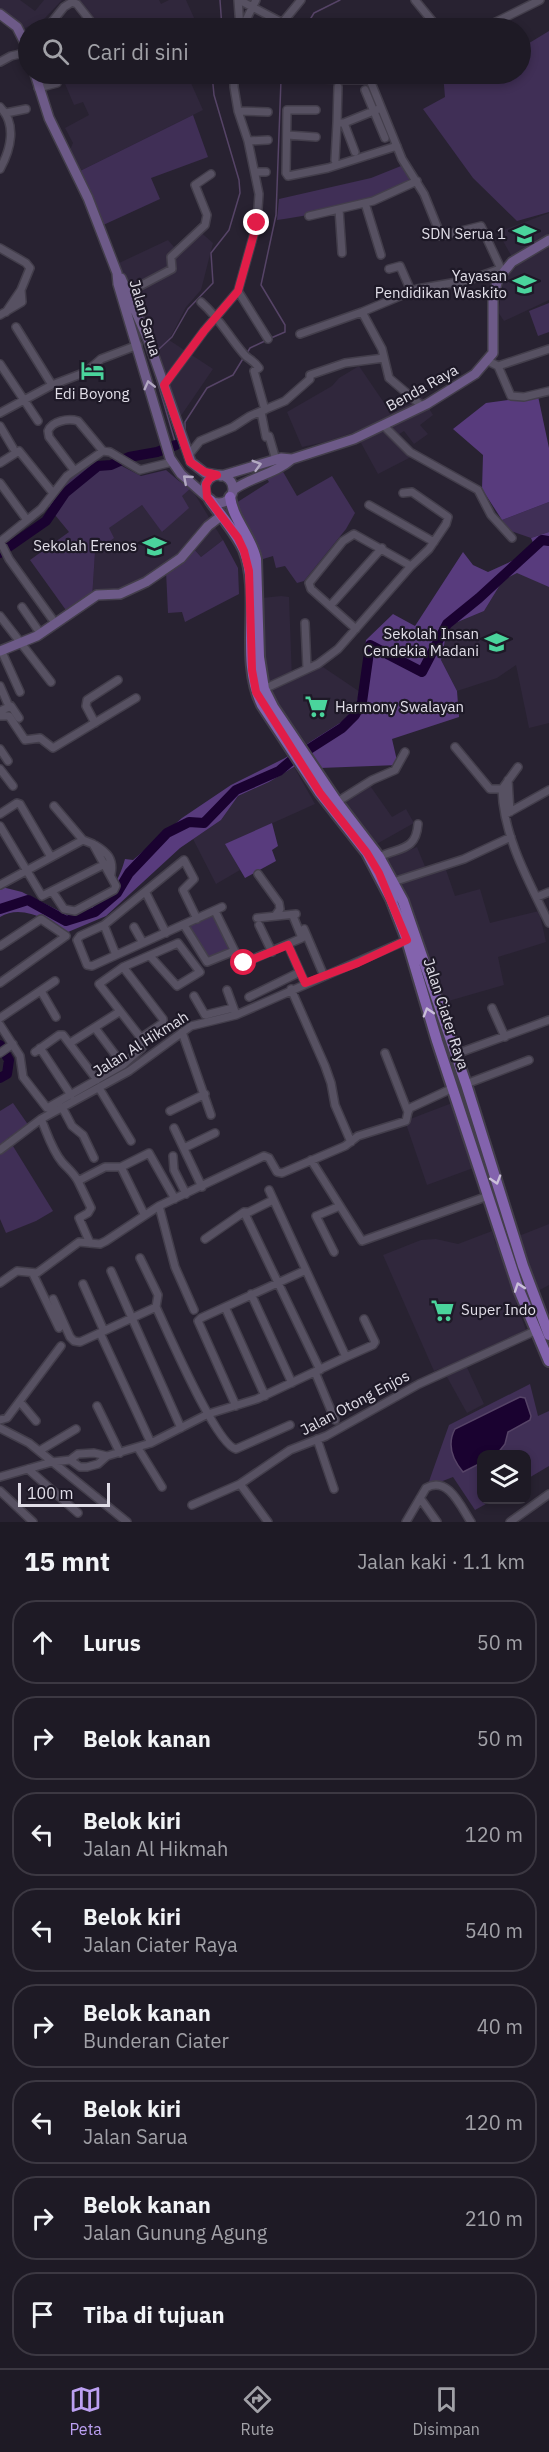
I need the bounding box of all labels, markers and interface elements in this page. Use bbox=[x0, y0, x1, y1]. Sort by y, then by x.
search box bbox=[18, 18, 531, 84]
icon: search bbox=[39, 35, 72, 68]
text: Cari di sini bbox=[87, 37, 189, 66]
route end bbox=[243, 209, 269, 235]
school or university icon: SDN Serua 1 bbox=[511, 221, 537, 247]
place label: SDN Serua 1 bbox=[422, 224, 506, 243]
place label: Yayasan Pendidikan Waskito bbox=[375, 266, 507, 302]
school or university icon: Yayasan Pendidikan Waskito bbox=[512, 272, 538, 298]
street label: Jalan Sarua bbox=[126, 277, 165, 358]
hotel icon: Edi Boyong bbox=[79, 357, 105, 383]
street label: Benda Raya bbox=[382, 360, 461, 415]
one-way arrow bbox=[143, 380, 156, 390]
place label: Edi Boyong bbox=[55, 384, 130, 403]
one-way arrow bbox=[251, 460, 261, 472]
one-way arrow bbox=[183, 475, 194, 486]
school or university icon: Sekolah Erenos bbox=[142, 533, 168, 559]
place label: Sekolah Erenos bbox=[33, 536, 137, 555]
place label: Sekolah Insan Cendekia Madani bbox=[364, 624, 479, 660]
school or university icon: Sekolah Insan Cendekia Madani bbox=[484, 630, 510, 656]
supermarket icon: Harmony Swalayan bbox=[304, 694, 330, 720]
place label: Harmony Swalayan bbox=[335, 697, 464, 716]
route start bbox=[230, 949, 256, 975]
street label: Jalan Ciater Raya bbox=[420, 956, 473, 1072]
street label: Jalan Al Hikmah bbox=[90, 1007, 192, 1080]
one-way arrow bbox=[423, 1007, 436, 1018]
one-way arrow bbox=[489, 1174, 501, 1185]
one-way arrow bbox=[513, 1282, 526, 1293]
supermarket icon: Super Indo bbox=[430, 1297, 456, 1323]
place label: Super Indo bbox=[461, 1300, 536, 1319]
street label: Jalan Otong Enjos bbox=[297, 1366, 413, 1439]
map controls bbox=[477, 1450, 531, 1504]
button: layers bbox=[477, 1450, 531, 1504]
scale bar bbox=[18, 1480, 110, 1508]
text: 100 m bbox=[27, 1483, 74, 1503]
text: 15 mnt bbox=[24, 1544, 110, 1578]
text: Jalan kaki · 1.1 km bbox=[357, 1548, 525, 1575]
icon: ahead bbox=[26, 1626, 59, 1659]
text: Lurus bbox=[83, 1628, 141, 1657]
text: 50 m bbox=[477, 1629, 523, 1656]
icon: right bbox=[26, 1722, 59, 1755]
text: Belok kanan bbox=[83, 1724, 211, 1753]
text: 50 m bbox=[477, 1725, 523, 1752]
text: Belok kiri bbox=[83, 1806, 181, 1835]
icon: left bbox=[26, 1818, 59, 1851]
text: 120 m bbox=[465, 1821, 523, 1848]
text: Jalan Al Hikmah bbox=[83, 1835, 228, 1862]
text: Belok kiri bbox=[83, 1902, 181, 1931]
icon: left bbox=[26, 1914, 59, 1947]
text: 540 m bbox=[465, 1917, 523, 1944]
text: Jalan Ciater Raya bbox=[83, 1931, 238, 1958]
text: Belok kanan bbox=[83, 1998, 211, 2027]
icon: right bbox=[26, 2010, 59, 2043]
text: 40 m bbox=[477, 2013, 523, 2040]
text: Bunderan Ciater bbox=[83, 2027, 229, 2054]
text: Belok kiri bbox=[83, 2094, 181, 2123]
icon: left bbox=[26, 2106, 59, 2139]
text: 120 m bbox=[465, 2109, 523, 2136]
text: Jalan Sarua bbox=[83, 2123, 188, 2150]
text: Belok kanan bbox=[83, 2190, 211, 2219]
icon: right bbox=[26, 2202, 59, 2235]
text: 210 m bbox=[465, 2205, 523, 2232]
text: Jalan Gunung Agung bbox=[83, 2219, 267, 2246]
icon: arrive bbox=[26, 2298, 59, 2331]
text: Tiba di tujuan bbox=[83, 2300, 225, 2329]
tab: Peta bbox=[69, 2383, 102, 2439]
tab: Rute bbox=[240, 2383, 274, 2439]
tab: Disimpan bbox=[412, 2383, 480, 2439]

